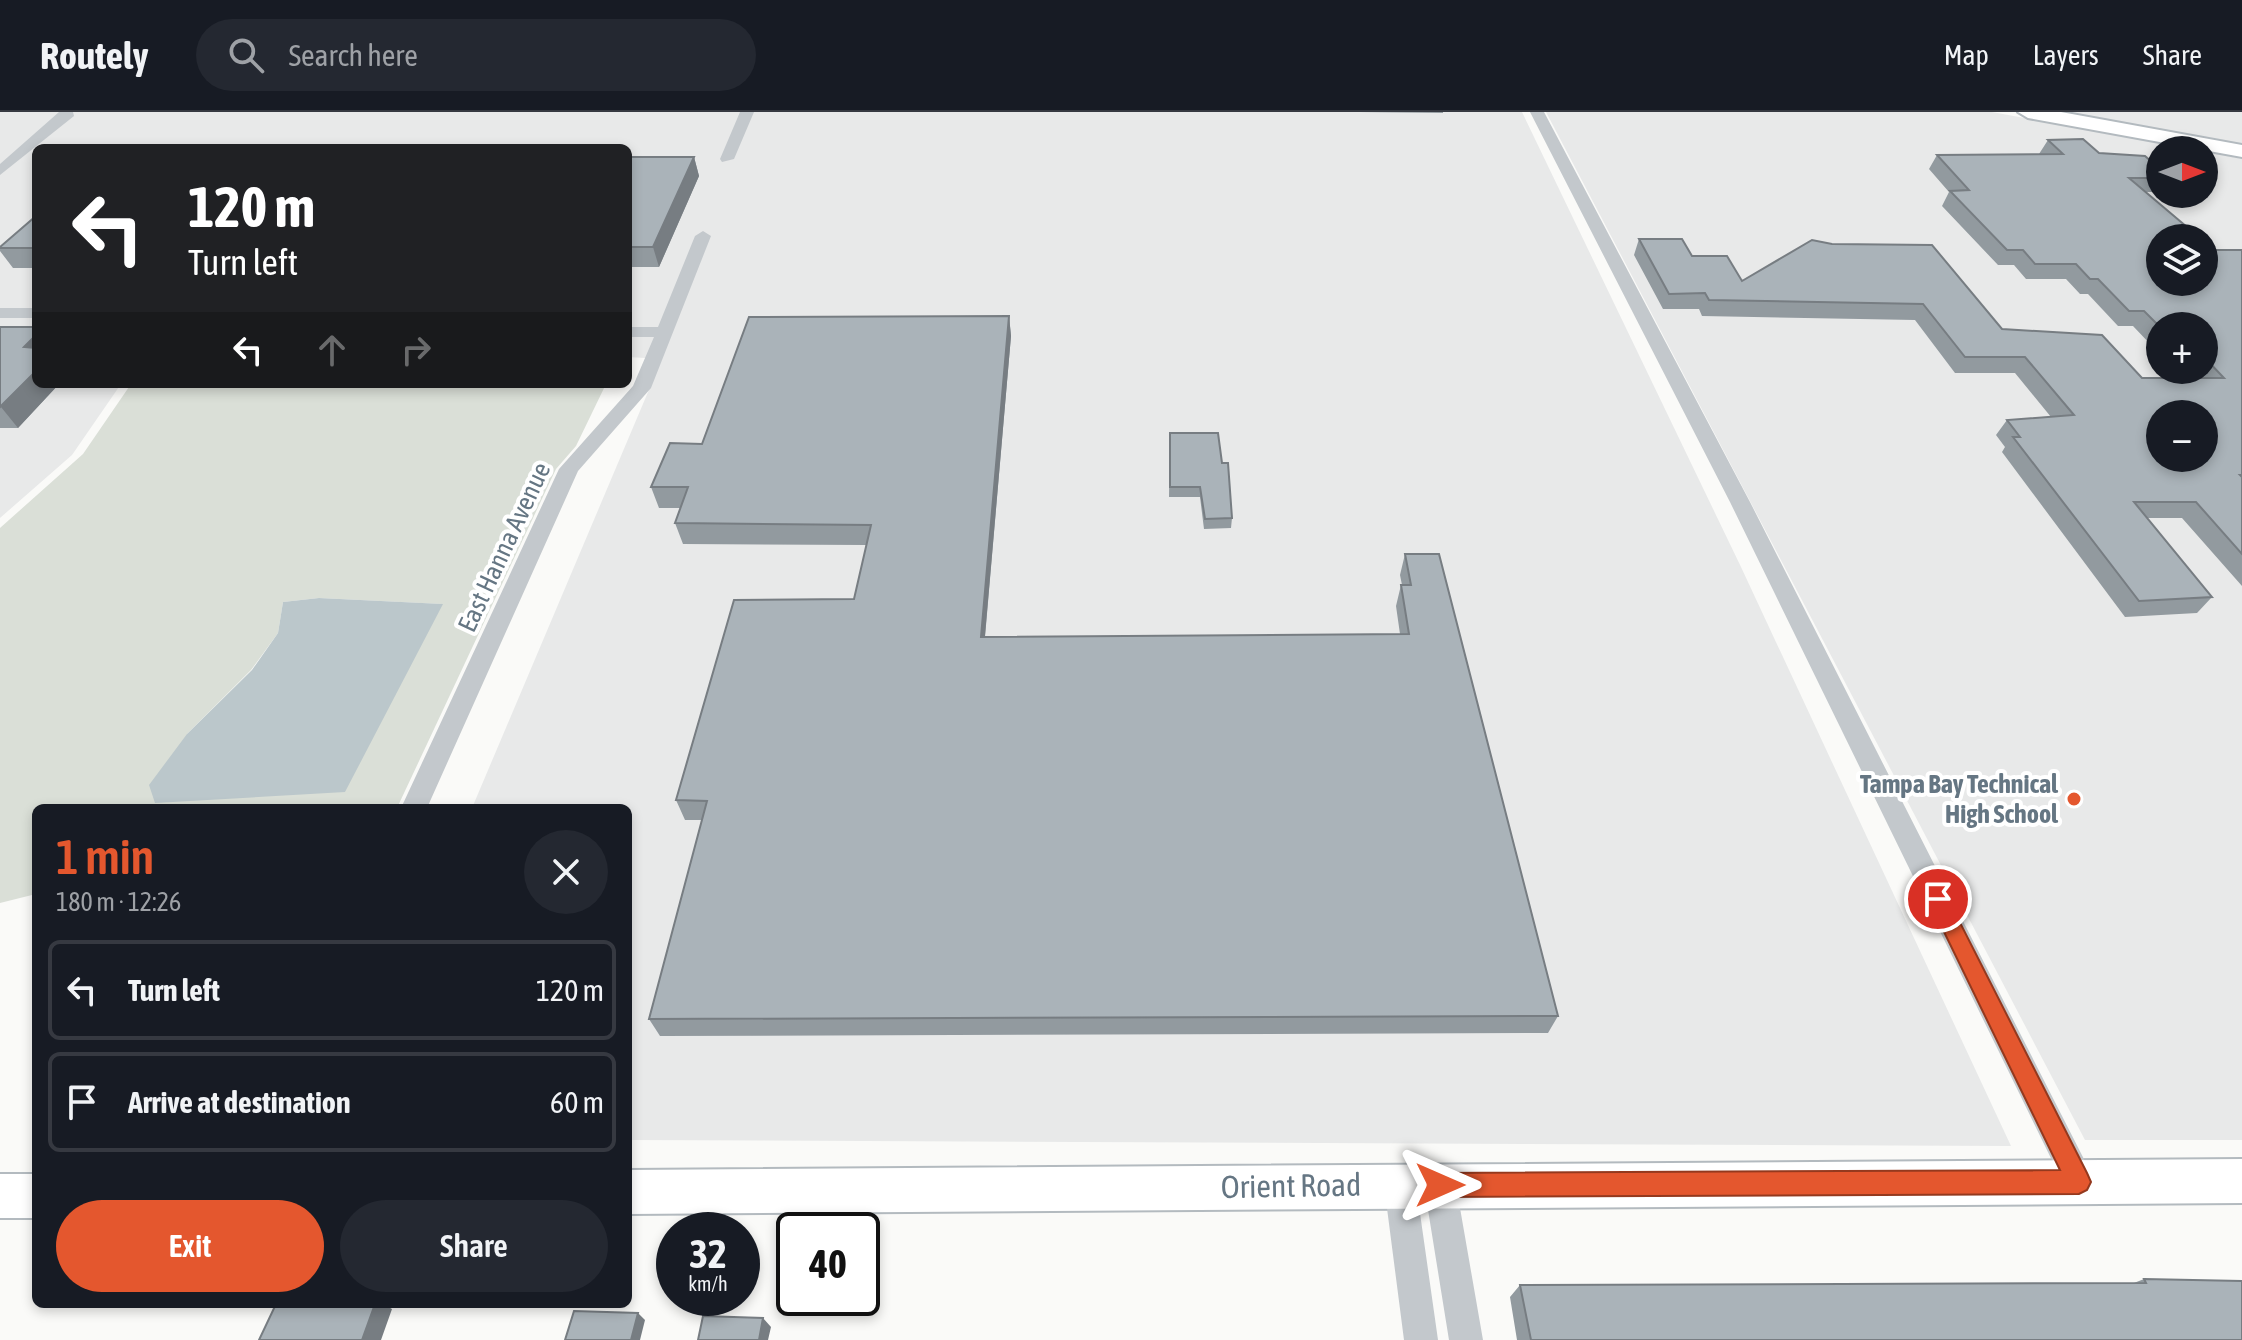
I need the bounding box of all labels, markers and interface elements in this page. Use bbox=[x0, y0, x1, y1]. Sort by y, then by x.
search box bbox=[196, 19, 756, 91]
icon: search bbox=[224, 33, 268, 77]
text: Routely bbox=[40, 34, 148, 77]
text: Search here bbox=[288, 38, 418, 72]
text: Map bbox=[1944, 39, 1989, 71]
text: Layers bbox=[2033, 39, 2099, 71]
text: Share bbox=[2143, 39, 2202, 71]
north arrow bbox=[2146, 136, 2218, 208]
map controls bbox=[2146, 136, 2218, 472]
text: 120 m bbox=[188, 175, 315, 239]
icon: left bbox=[56, 176, 160, 280]
button: layers bbox=[2146, 224, 2218, 296]
text: Turn left bbox=[188, 241, 298, 283]
button: + bbox=[2146, 312, 2218, 384]
icon: left bbox=[226, 328, 270, 372]
icon: ahead bbox=[310, 328, 354, 372]
icon: right bbox=[394, 328, 438, 372]
button: − bbox=[2146, 400, 2218, 472]
street label: East Hanna Avenue bbox=[452, 458, 556, 636]
place label: Tampa Bay Technical High School bbox=[1860, 769, 2059, 829]
marker: Tampa Bay Technical High School bbox=[2065, 790, 2083, 808]
text: 1 min bbox=[56, 829, 154, 884]
button: close bbox=[524, 830, 608, 914]
pin bbox=[1904, 865, 1972, 933]
icon: arrive bbox=[1916, 877, 1960, 921]
text: 180 m · 12:26 bbox=[56, 887, 181, 917]
icon: left bbox=[60, 968, 104, 1012]
text: Turn left bbox=[128, 973, 220, 1007]
text: 120 m bbox=[536, 973, 604, 1007]
icon: arrive bbox=[60, 1080, 104, 1124]
text: Arrive at destination bbox=[128, 1085, 350, 1119]
text: 60 m bbox=[550, 1085, 604, 1119]
position arrow bbox=[1398, 1143, 1482, 1227]
street label: Orient Road bbox=[1221, 1166, 1361, 1205]
button: Exit bbox=[56, 1200, 324, 1292]
button: Share bbox=[340, 1200, 608, 1292]
speed limit sign: 40 bbox=[776, 1212, 880, 1316]
text: 32 bbox=[689, 1231, 727, 1276]
text: km/h bbox=[688, 1272, 728, 1295]

